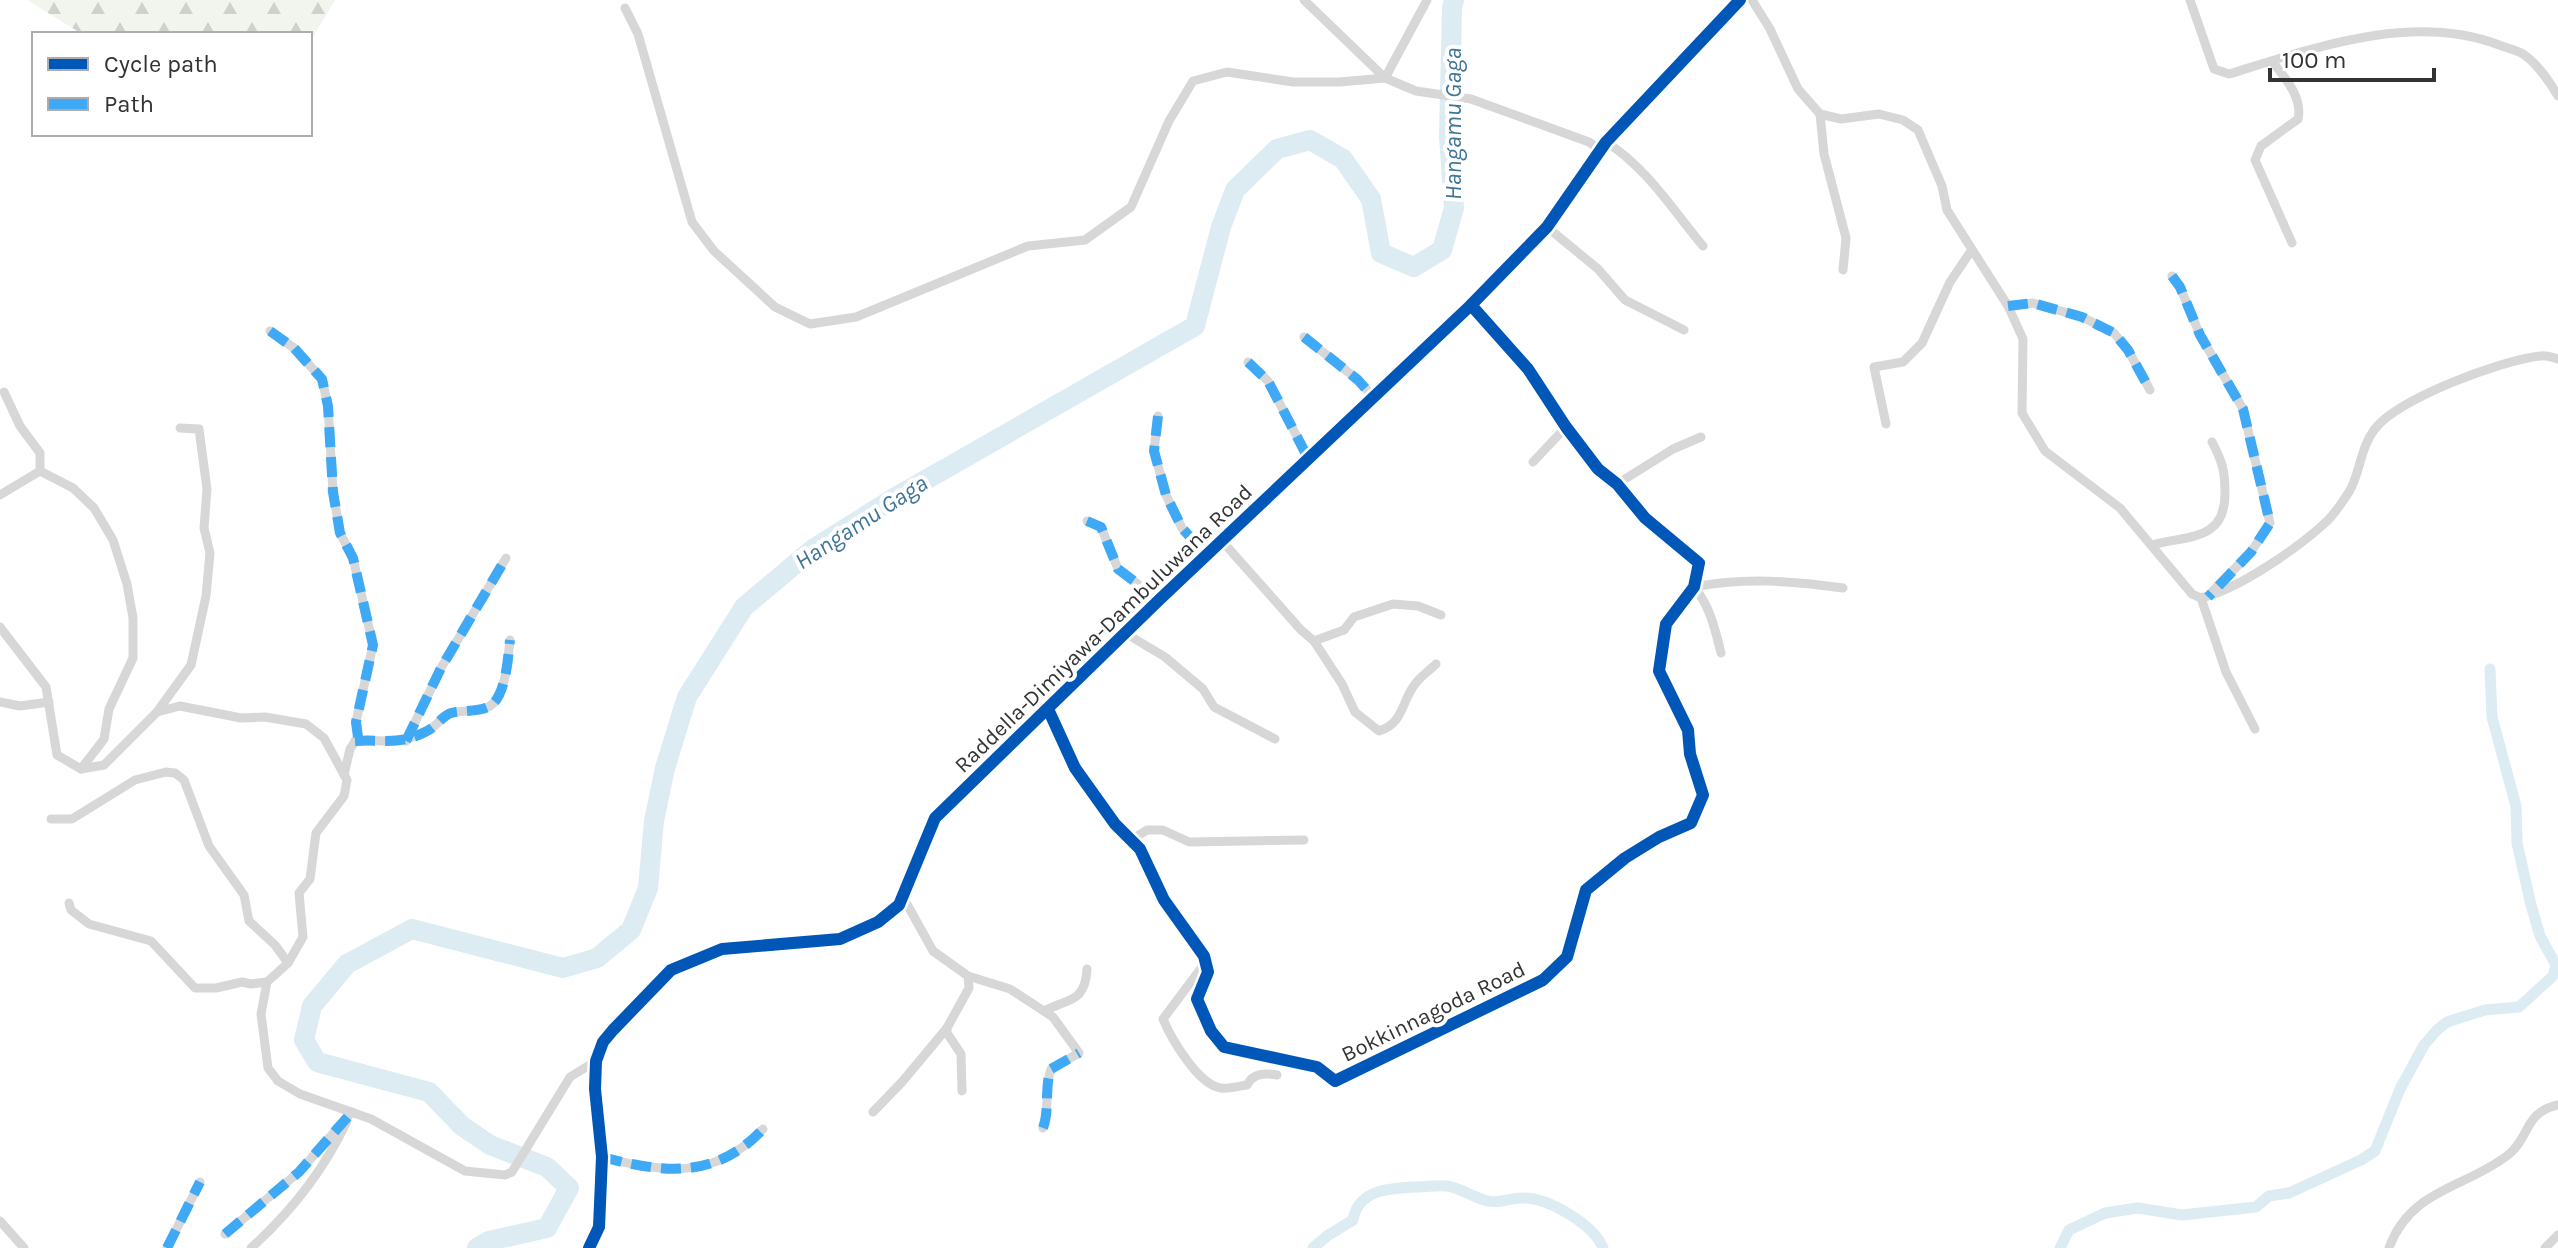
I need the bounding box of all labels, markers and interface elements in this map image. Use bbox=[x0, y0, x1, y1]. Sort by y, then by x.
legend bbox=[32, 32, 312, 136]
scale bar bbox=[2270, 32, 2434, 82]
text: 100 m bbox=[2282, 46, 2347, 74]
water label: Hangamu Gaga bbox=[1439, 48, 1467, 200]
text: Cycle path bbox=[104, 50, 218, 78]
text: Path bbox=[104, 90, 154, 118]
water label: Hangamu Gaga bbox=[789, 469, 933, 575]
street label: Raddella-Dimiyawa-Dambuluwana Road bbox=[949, 479, 1258, 778]
street label: Bokkinnagoda Road bbox=[1337, 956, 1530, 1068]

